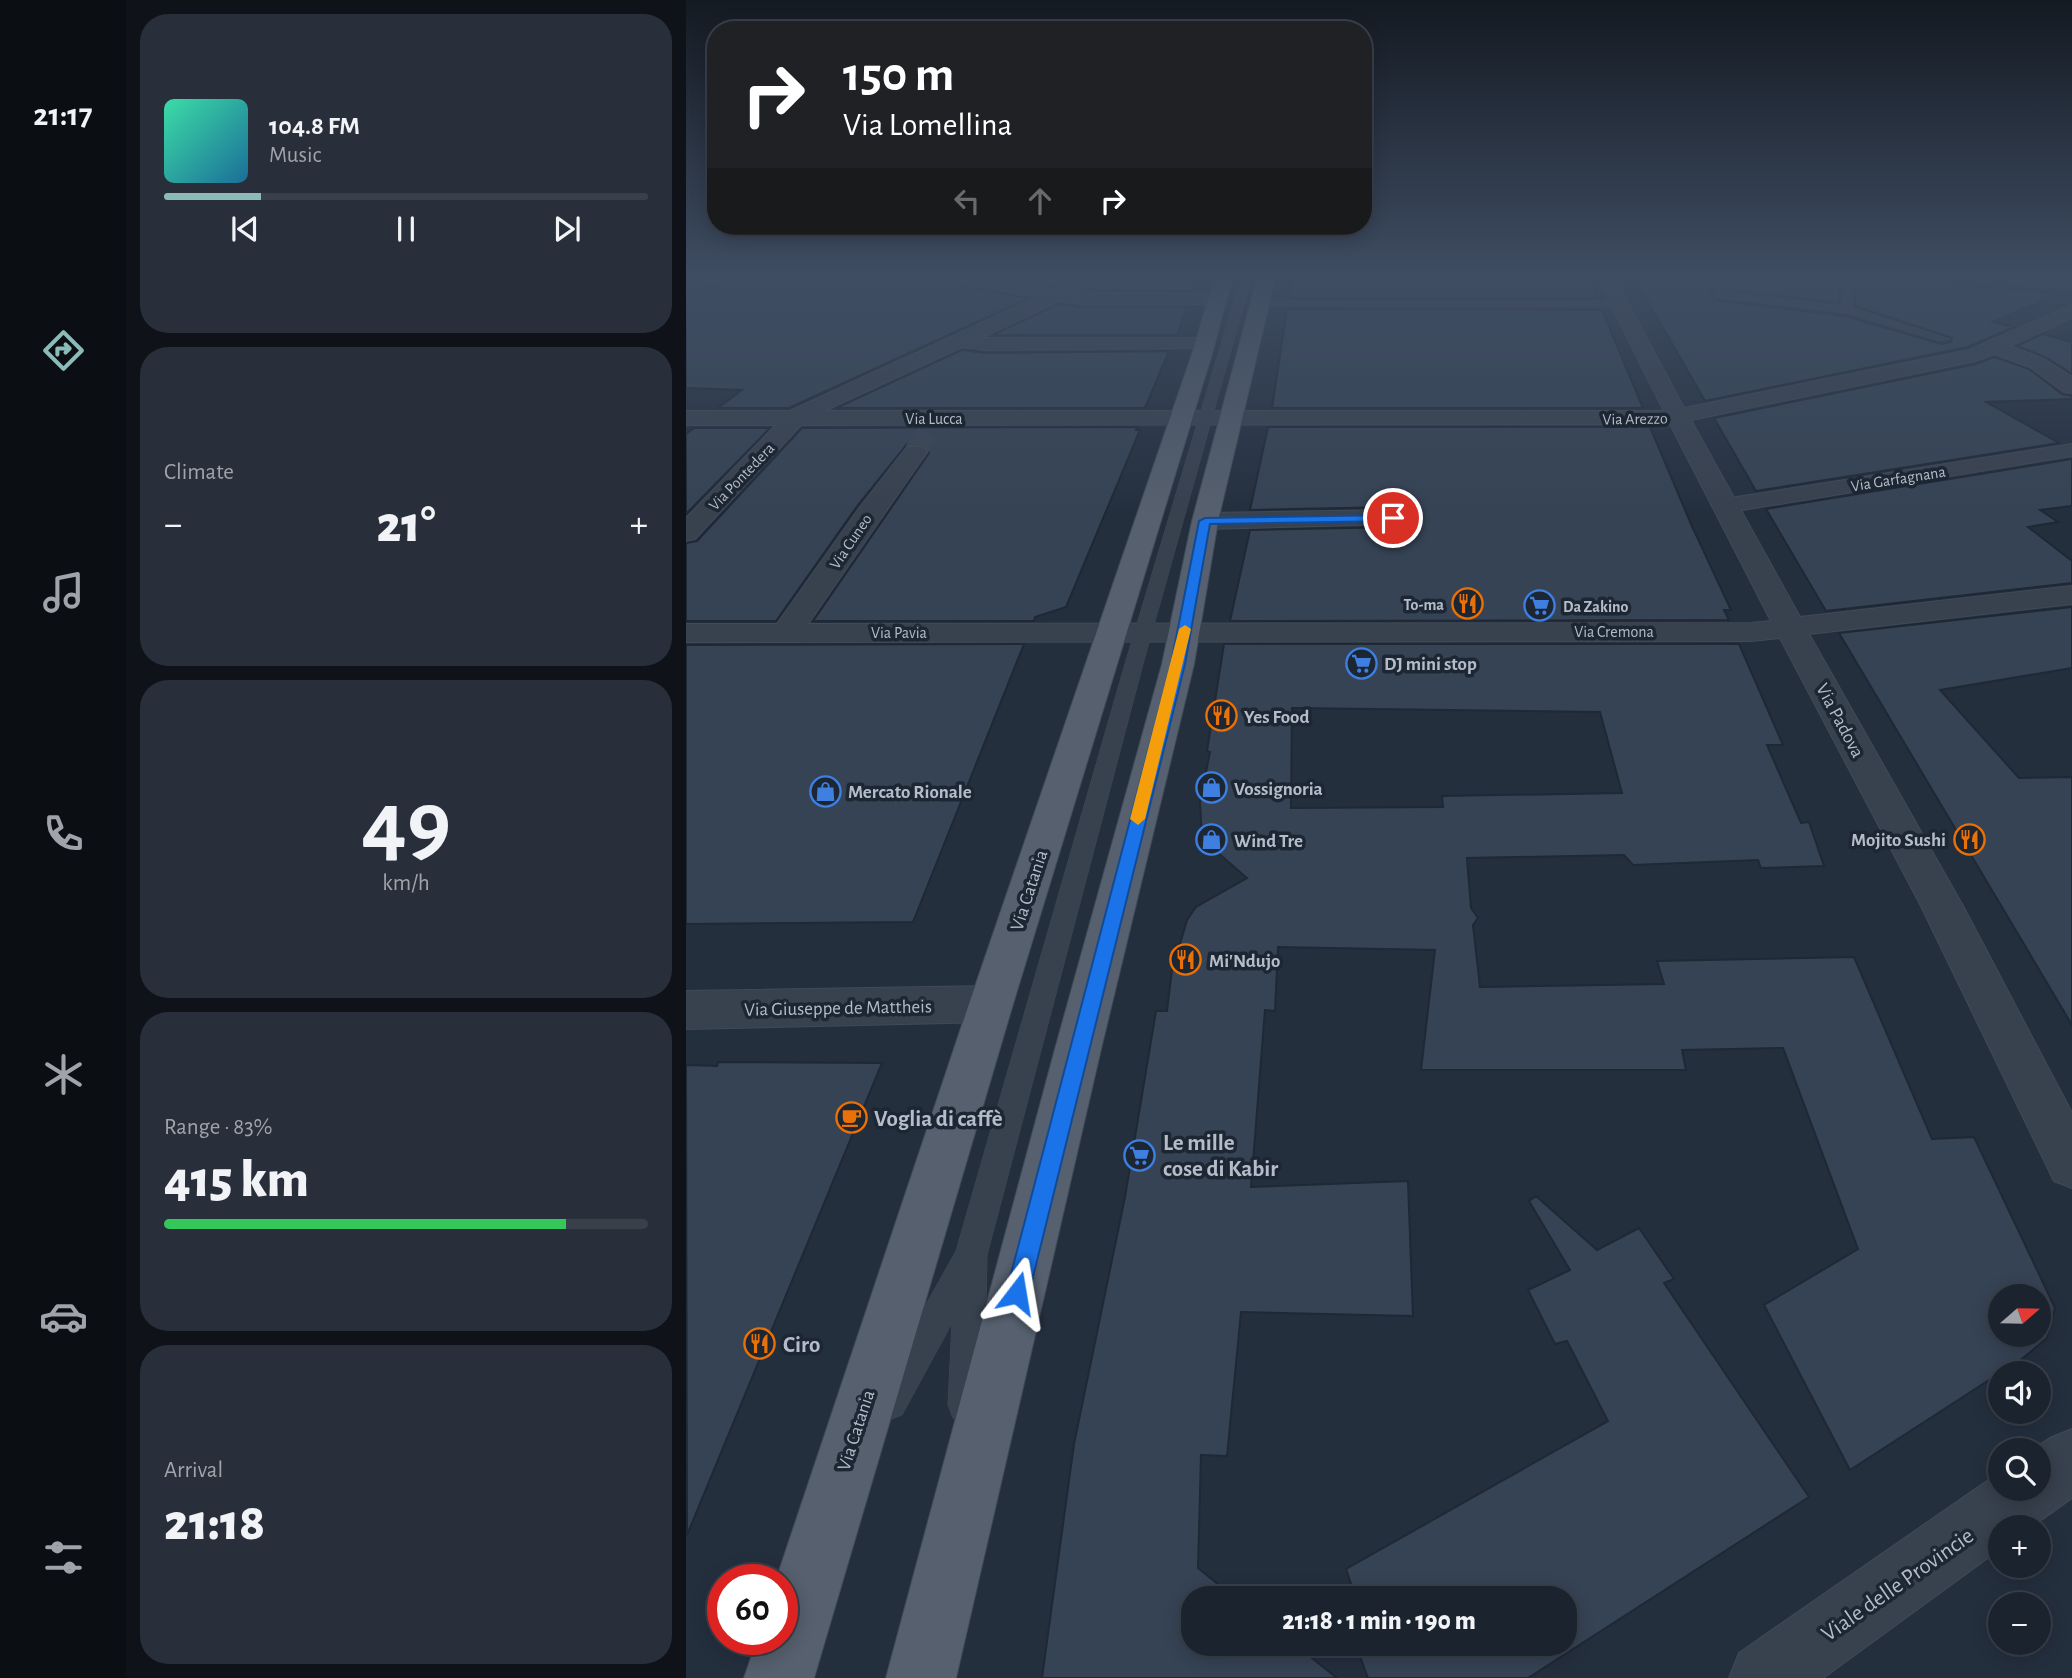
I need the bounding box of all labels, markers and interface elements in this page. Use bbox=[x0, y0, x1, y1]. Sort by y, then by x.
icon: right bbox=[728, 49, 819, 140]
text: 150 m bbox=[843, 51, 954, 100]
text: 21:17 bbox=[33, 99, 93, 131]
text: Via Lomellina bbox=[843, 109, 1012, 141]
text: 104.8 FM bbox=[269, 113, 360, 139]
text: Music bbox=[269, 144, 321, 167]
icon: left bbox=[948, 182, 986, 220]
icon: ahead bbox=[1021, 182, 1059, 220]
icon: right bbox=[1094, 182, 1132, 220]
icon: previous bbox=[226, 210, 264, 248]
icon: pause bbox=[387, 210, 425, 248]
icon: next bbox=[548, 210, 586, 248]
icon: directions bbox=[39, 326, 88, 375]
street label: Via Arezzo bbox=[1602, 410, 1668, 428]
street label: Via Lucca bbox=[905, 411, 963, 427]
street label: Via Pontedera bbox=[706, 440, 778, 513]
text: Climate bbox=[164, 461, 234, 484]
street label: Via Garfagnana bbox=[1850, 464, 1947, 494]
pin bbox=[1363, 488, 1423, 548]
text: 21° bbox=[376, 499, 436, 551]
icon: arrive bbox=[1374, 499, 1412, 537]
text: − bbox=[164, 506, 182, 544]
text: + bbox=[630, 506, 648, 544]
street label: Via Cuneo bbox=[827, 511, 875, 572]
icon: music bbox=[39, 568, 88, 617]
restaurant icon: To-ma bbox=[1450, 587, 1484, 621]
supermarket icon: Da Zakino bbox=[1523, 589, 1557, 623]
place label: To-ma bbox=[1404, 597, 1444, 613]
place label: Da Zakino bbox=[1563, 599, 1629, 615]
street label: Via Cremona bbox=[1574, 624, 1654, 640]
street label: Via Pavia bbox=[871, 625, 927, 641]
supermarket icon: DJ mini stop bbox=[1344, 646, 1378, 680]
place label: DJ mini stop bbox=[1384, 655, 1477, 674]
street label: Via Padova bbox=[1812, 681, 1867, 761]
restaurant icon: Yes Food bbox=[1204, 699, 1238, 733]
place label: Yes Food bbox=[1244, 708, 1309, 727]
shop icon: Vossignoria bbox=[1194, 771, 1228, 805]
shop icon: Mercato Rionale bbox=[808, 774, 842, 808]
text: 49 bbox=[361, 779, 451, 870]
place label: Vossignoria bbox=[1234, 780, 1323, 799]
place label: Mercato Rionale bbox=[848, 783, 972, 802]
icon: phone bbox=[39, 809, 88, 858]
restaurant icon: Mojito Sushi bbox=[1952, 822, 1986, 856]
shop icon: Wind Tre bbox=[1194, 823, 1228, 857]
place label: Mojito Sushi bbox=[1851, 831, 1946, 850]
place label: Wind Tre bbox=[1234, 832, 1303, 851]
street label: Via Catania bbox=[1007, 848, 1051, 933]
text: km/h bbox=[382, 872, 430, 895]
restaurant icon: Mi'Ndujo bbox=[1169, 943, 1203, 977]
place label: Mi'Ndujo bbox=[1209, 952, 1280, 971]
street label: Via Giuseppe de Mattheis bbox=[744, 997, 932, 1020]
icon: climate bbox=[39, 1050, 88, 1099]
cafe icon: Voglia di caffè bbox=[834, 1101, 868, 1135]
place label: Voglia di caffè bbox=[874, 1108, 1003, 1131]
text: Range · 83% bbox=[164, 1116, 273, 1139]
place label: Le mille cose di Kabir bbox=[1163, 1132, 1278, 1181]
supermarket icon: Le mille cose di Kabir bbox=[1123, 1138, 1157, 1172]
text: 415 km bbox=[164, 1154, 309, 1206]
position arrow bbox=[980, 1256, 1054, 1330]
north arrow bbox=[1988, 1284, 2051, 1348]
map controls bbox=[1988, 1284, 2051, 1655]
icon: car bbox=[39, 1292, 88, 1341]
restaurant icon: Ciro bbox=[743, 1327, 777, 1361]
place label: Ciro bbox=[783, 1334, 820, 1357]
button: sound bbox=[1988, 1361, 2051, 1424]
street label: Via Catania bbox=[834, 1388, 878, 1473]
button: search bbox=[1988, 1438, 2051, 1501]
text: Arrival bbox=[164, 1459, 223, 1482]
text: 21:18 bbox=[164, 1497, 265, 1549]
button: + bbox=[1988, 1515, 2051, 1578]
street label: Viale delle Provincie bbox=[1818, 1524, 1978, 1646]
icon: filters bbox=[39, 1533, 88, 1582]
speed limit sign: 60 bbox=[707, 1564, 798, 1655]
button: − bbox=[1988, 1592, 2051, 1655]
text: 21:18 · 1 min · 190 m bbox=[1282, 1608, 1476, 1634]

